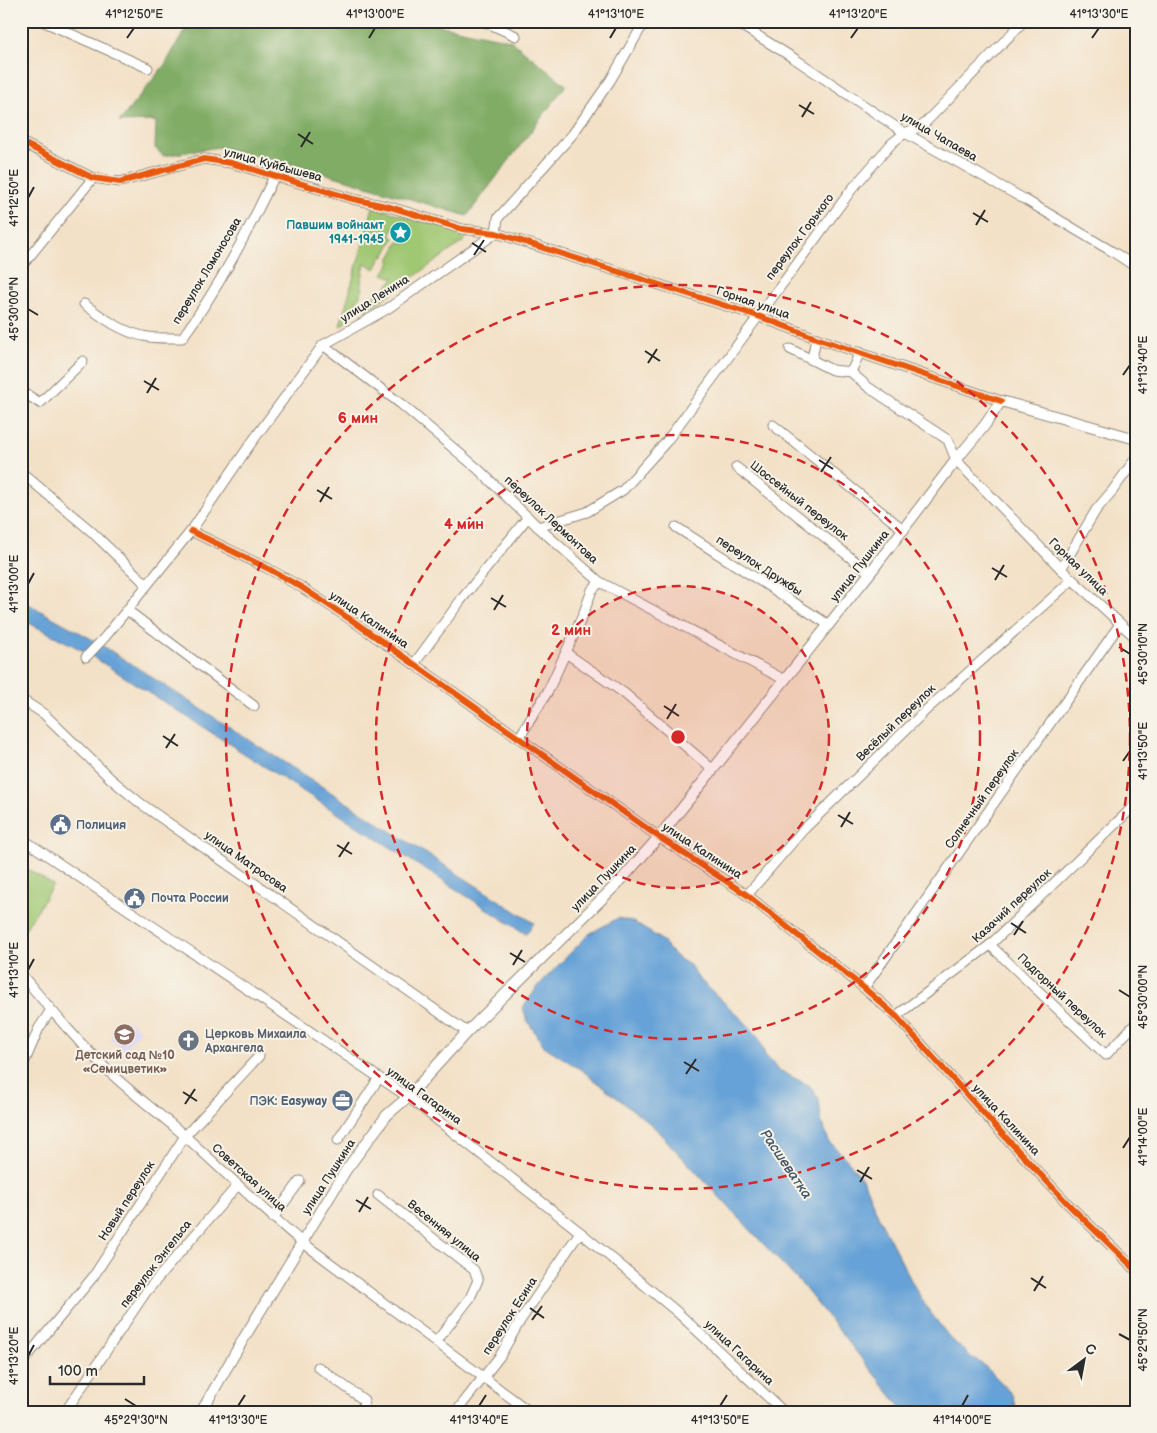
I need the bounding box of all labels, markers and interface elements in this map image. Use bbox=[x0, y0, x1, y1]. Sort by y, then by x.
text: 41°12'50"E bbox=[105, 7, 163, 22]
text: 41°13'00"E bbox=[346, 7, 404, 22]
text: 41°13'10"E bbox=[588, 7, 644, 22]
text: 41°13'20"E bbox=[829, 7, 887, 22]
text: 41°13'30"E bbox=[1069, 7, 1129, 22]
street label: улица Чапаева bbox=[898, 109, 980, 165]
street label: улица Куйбышева bbox=[222, 145, 324, 185]
text: 41°12'50"E bbox=[7, 169, 22, 227]
street label: переулок Горького bbox=[763, 191, 837, 283]
street label: переулок Ломоносова bbox=[169, 215, 245, 327]
place label: Павшим войнамт 1941-1945 bbox=[286, 218, 384, 247]
place icon: Павшим войнамт 1941-1945 bbox=[388, 220, 412, 244]
street label: улица Ленина bbox=[338, 272, 412, 326]
text: 45°30'00"N bbox=[7, 277, 22, 341]
street label: Горная улица bbox=[714, 283, 792, 323]
text: 41°13'40"E bbox=[1136, 335, 1151, 394]
text: 6 мин bbox=[338, 409, 378, 428]
street label: Шоссейный переулок bbox=[747, 458, 852, 544]
street label: переулок Лермонтова bbox=[501, 473, 601, 567]
text: 4 мин bbox=[444, 515, 484, 534]
street label: улица Пушкина bbox=[827, 527, 893, 605]
street label: переулок Дружбы bbox=[713, 533, 805, 599]
street label: Горная улица bbox=[1045, 535, 1111, 599]
text: 41°13'00"E bbox=[7, 555, 22, 613]
street label: улица Калинина bbox=[327, 588, 411, 652]
text: 2 мин bbox=[551, 621, 591, 640]
text: 45°30'10"N bbox=[1136, 623, 1151, 685]
street label: Весёлый переулок bbox=[853, 681, 939, 765]
text: 41°13'50"E bbox=[1136, 722, 1151, 780]
centre of rings bbox=[669, 728, 687, 746]
street label: Солнечный переулок bbox=[942, 746, 1022, 852]
public building icon: Полиция bbox=[48, 813, 72, 837]
place label: Полиция bbox=[76, 818, 126, 833]
street label: улица Калинина bbox=[659, 820, 745, 882]
street label: улица Матросова bbox=[202, 828, 290, 896]
street label: улица Пушкина bbox=[568, 841, 640, 915]
street label: Казачий переулок bbox=[969, 865, 1055, 947]
public building icon: Почта России bbox=[123, 886, 147, 910]
place label: Почта России bbox=[151, 891, 229, 906]
text: 41°13'10"E bbox=[7, 942, 22, 998]
street label: Подгорный переулок bbox=[1014, 951, 1110, 1042]
text: 45°30'00"N bbox=[1136, 965, 1151, 1029]
school or university icon: Детский сад №10 «Семицветик» bbox=[113, 1022, 137, 1046]
place label: Церковь Михаила Архангела bbox=[204, 1027, 308, 1056]
church icon: Церковь Михаила Архангела bbox=[177, 1029, 201, 1053]
place label: Детский сад №10 «Семицветик» bbox=[75, 1048, 175, 1077]
street label: улица Гагарина bbox=[384, 1064, 464, 1128]
street label: улица Калинина bbox=[969, 1081, 1043, 1159]
office icon: ПЭК: Easyway bbox=[331, 1089, 355, 1113]
place label: ПЭК: Easyway bbox=[250, 1094, 327, 1109]
text: 41°14'00"E bbox=[1136, 1108, 1151, 1166]
water label: Расшеватка bbox=[756, 1126, 816, 1202]
street label: улица Пушкина bbox=[299, 1136, 359, 1218]
street label: Советская улица bbox=[209, 1141, 289, 1215]
street label: Новый переулок bbox=[96, 1158, 159, 1244]
street label: Весенняя улица bbox=[404, 1197, 484, 1265]
street label: переулок Энгельса bbox=[117, 1217, 195, 1311]
street label: переулок Есина bbox=[479, 1274, 541, 1358]
text: 45°29'50"N bbox=[1136, 1308, 1151, 1372]
street label: улица Гагарина bbox=[701, 1317, 777, 1389]
text: 41°13'20"E bbox=[7, 1327, 22, 1385]
north arrow bbox=[1060, 1336, 1110, 1386]
text: С bbox=[1082, 1340, 1099, 1359]
scale bar bbox=[50, 1353, 144, 1385]
text: 100 m bbox=[58, 1362, 98, 1381]
text: 45°29'30"N bbox=[104, 1413, 168, 1428]
text: 41°13'30"E bbox=[208, 1413, 268, 1428]
text: 41°13'40"E bbox=[450, 1413, 509, 1428]
text: 41°13'50"E bbox=[691, 1413, 749, 1428]
text: 41°14'00"E bbox=[933, 1413, 991, 1428]

